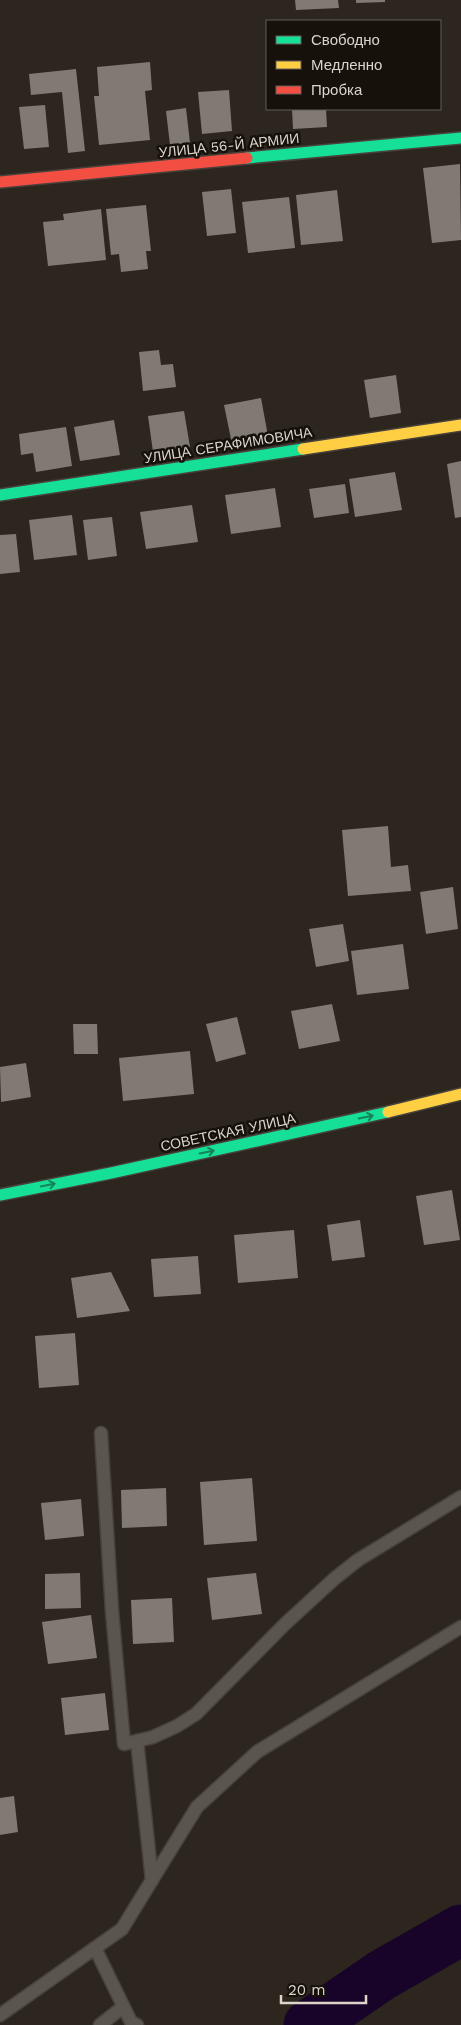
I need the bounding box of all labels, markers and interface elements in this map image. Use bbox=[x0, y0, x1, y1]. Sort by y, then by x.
legend bbox=[266, 20, 441, 110]
text: Свободно bbox=[311, 31, 380, 49]
text: Медленно bbox=[311, 56, 382, 74]
text: Пробка bbox=[311, 81, 363, 99]
street label: УЛИЦА 56-Й АРМИИ bbox=[158, 129, 300, 160]
street label: УЛИЦА СЕРАФИМОВИЧА bbox=[143, 424, 314, 466]
street label: СОВЕТСКАЯ УЛИЦА bbox=[159, 1110, 298, 1154]
one-way arrow bbox=[357, 1112, 373, 1121]
one-way arrow bbox=[198, 1147, 214, 1156]
one-way arrow bbox=[39, 1180, 55, 1190]
scale bar bbox=[281, 1972, 366, 2004]
text: 20 m bbox=[288, 1981, 326, 1999]

